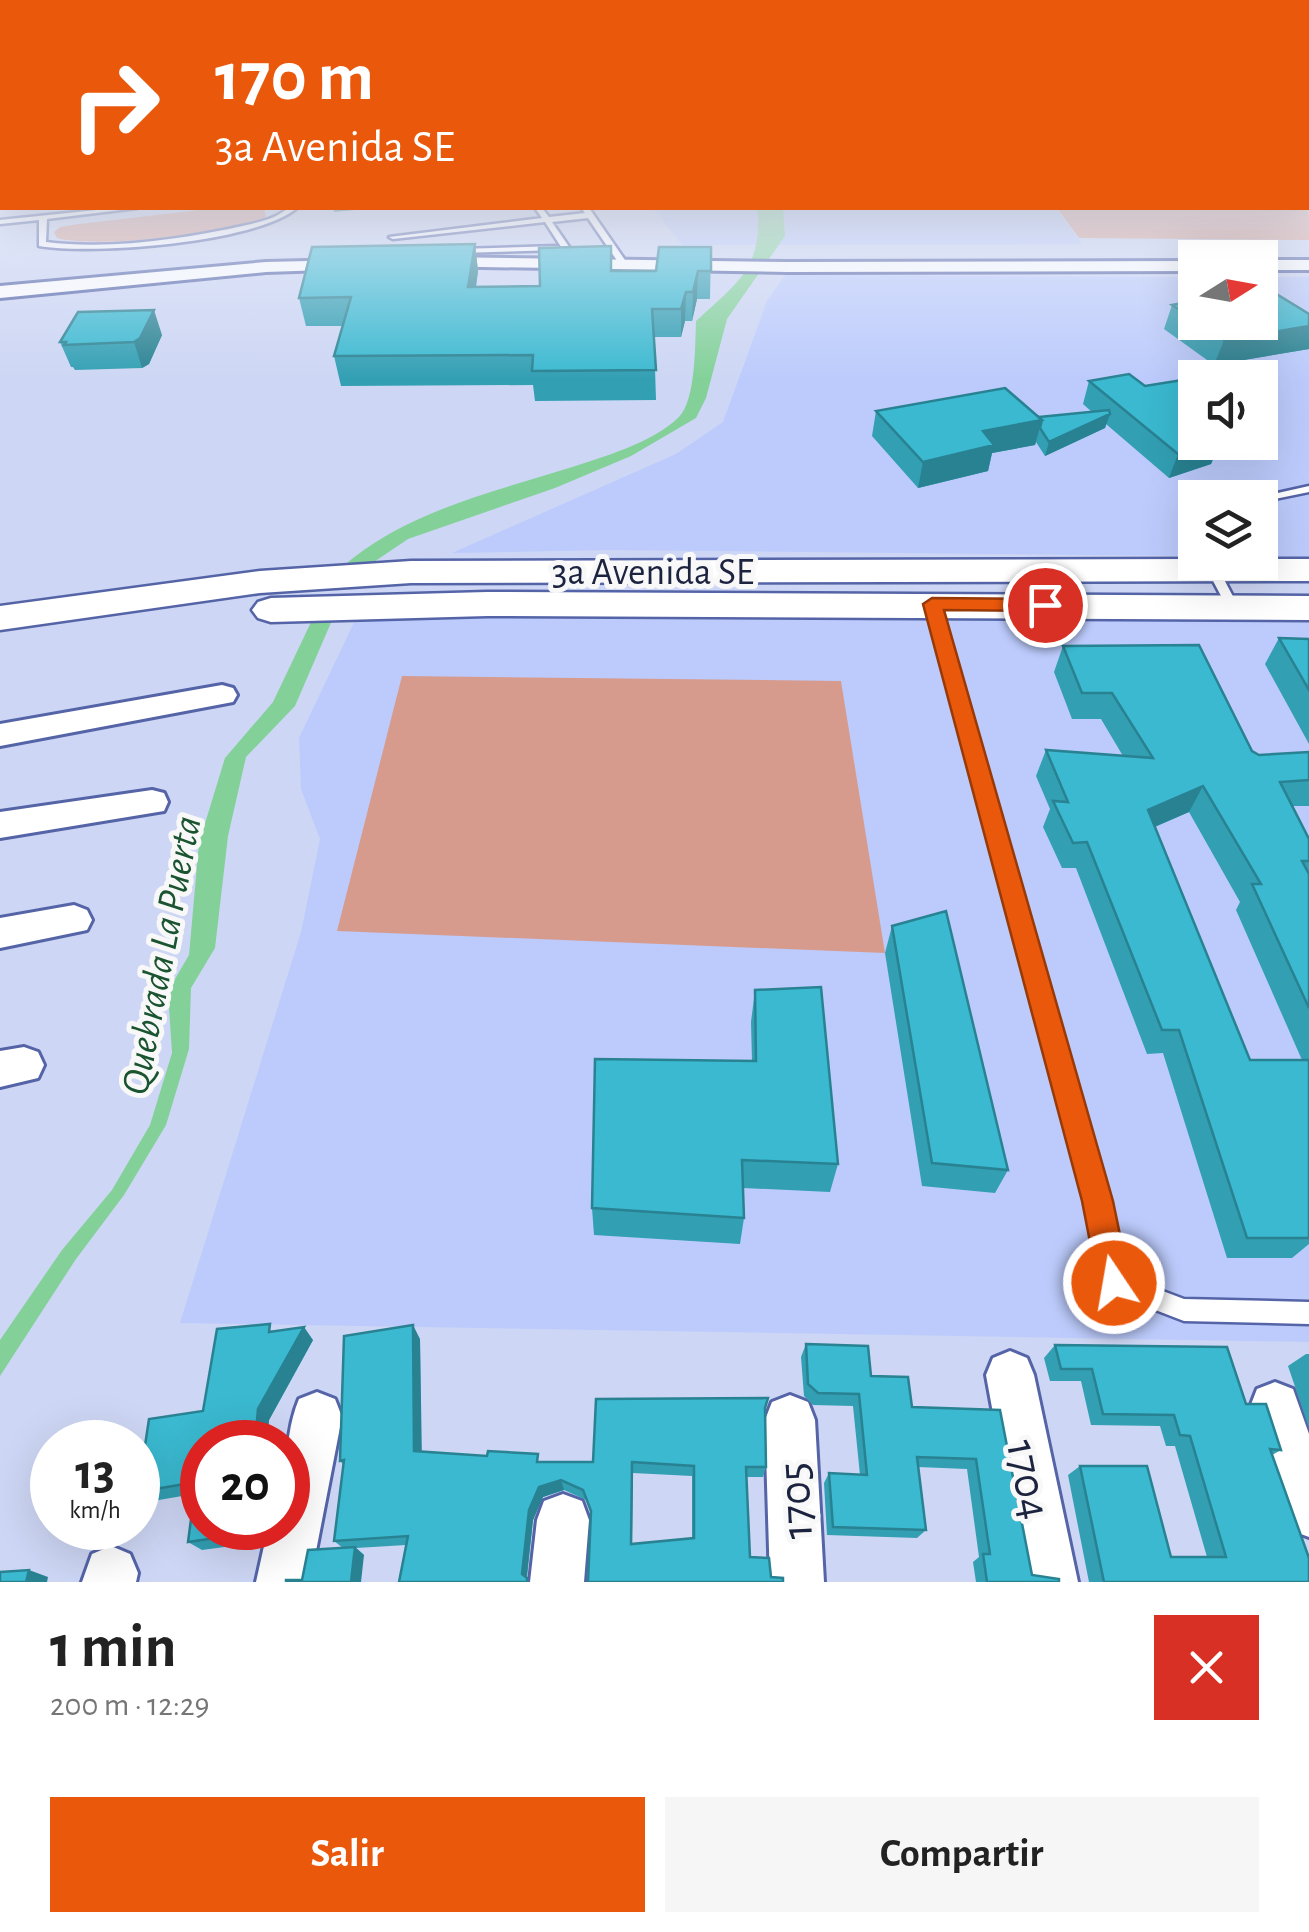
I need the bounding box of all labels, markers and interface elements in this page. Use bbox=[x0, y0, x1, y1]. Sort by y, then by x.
icon: right bbox=[50, 40, 180, 170]
text: 170 m bbox=[215, 43, 374, 113]
text: 3a Avenida SE bbox=[215, 125, 455, 170]
north arrow bbox=[1178, 240, 1278, 340]
map controls bbox=[1178, 240, 1278, 580]
button: sound bbox=[1178, 360, 1278, 460]
button: layers bbox=[1178, 480, 1278, 580]
street label: 3a Avenida SE bbox=[552, 554, 754, 592]
pin bbox=[1003, 563, 1088, 648]
icon: arrive bbox=[1018, 578, 1073, 633]
water label: Quebrada La Puerta bbox=[115, 813, 209, 1098]
position arrow bbox=[1062, 1231, 1166, 1335]
speed limit sign: 20 bbox=[180, 1420, 310, 1550]
street label: 1704 bbox=[998, 1436, 1057, 1523]
text: 13 bbox=[75, 1448, 115, 1498]
street label: 1705 bbox=[772, 1461, 821, 1540]
text: km/h bbox=[69, 1498, 121, 1523]
button: close bbox=[1154, 1615, 1259, 1720]
text: 1 min bbox=[50, 1618, 176, 1678]
text: 200 m · 12:29 bbox=[50, 1689, 210, 1721]
button: Salir bbox=[50, 1797, 645, 1912]
button: Compartir bbox=[665, 1797, 1259, 1912]

